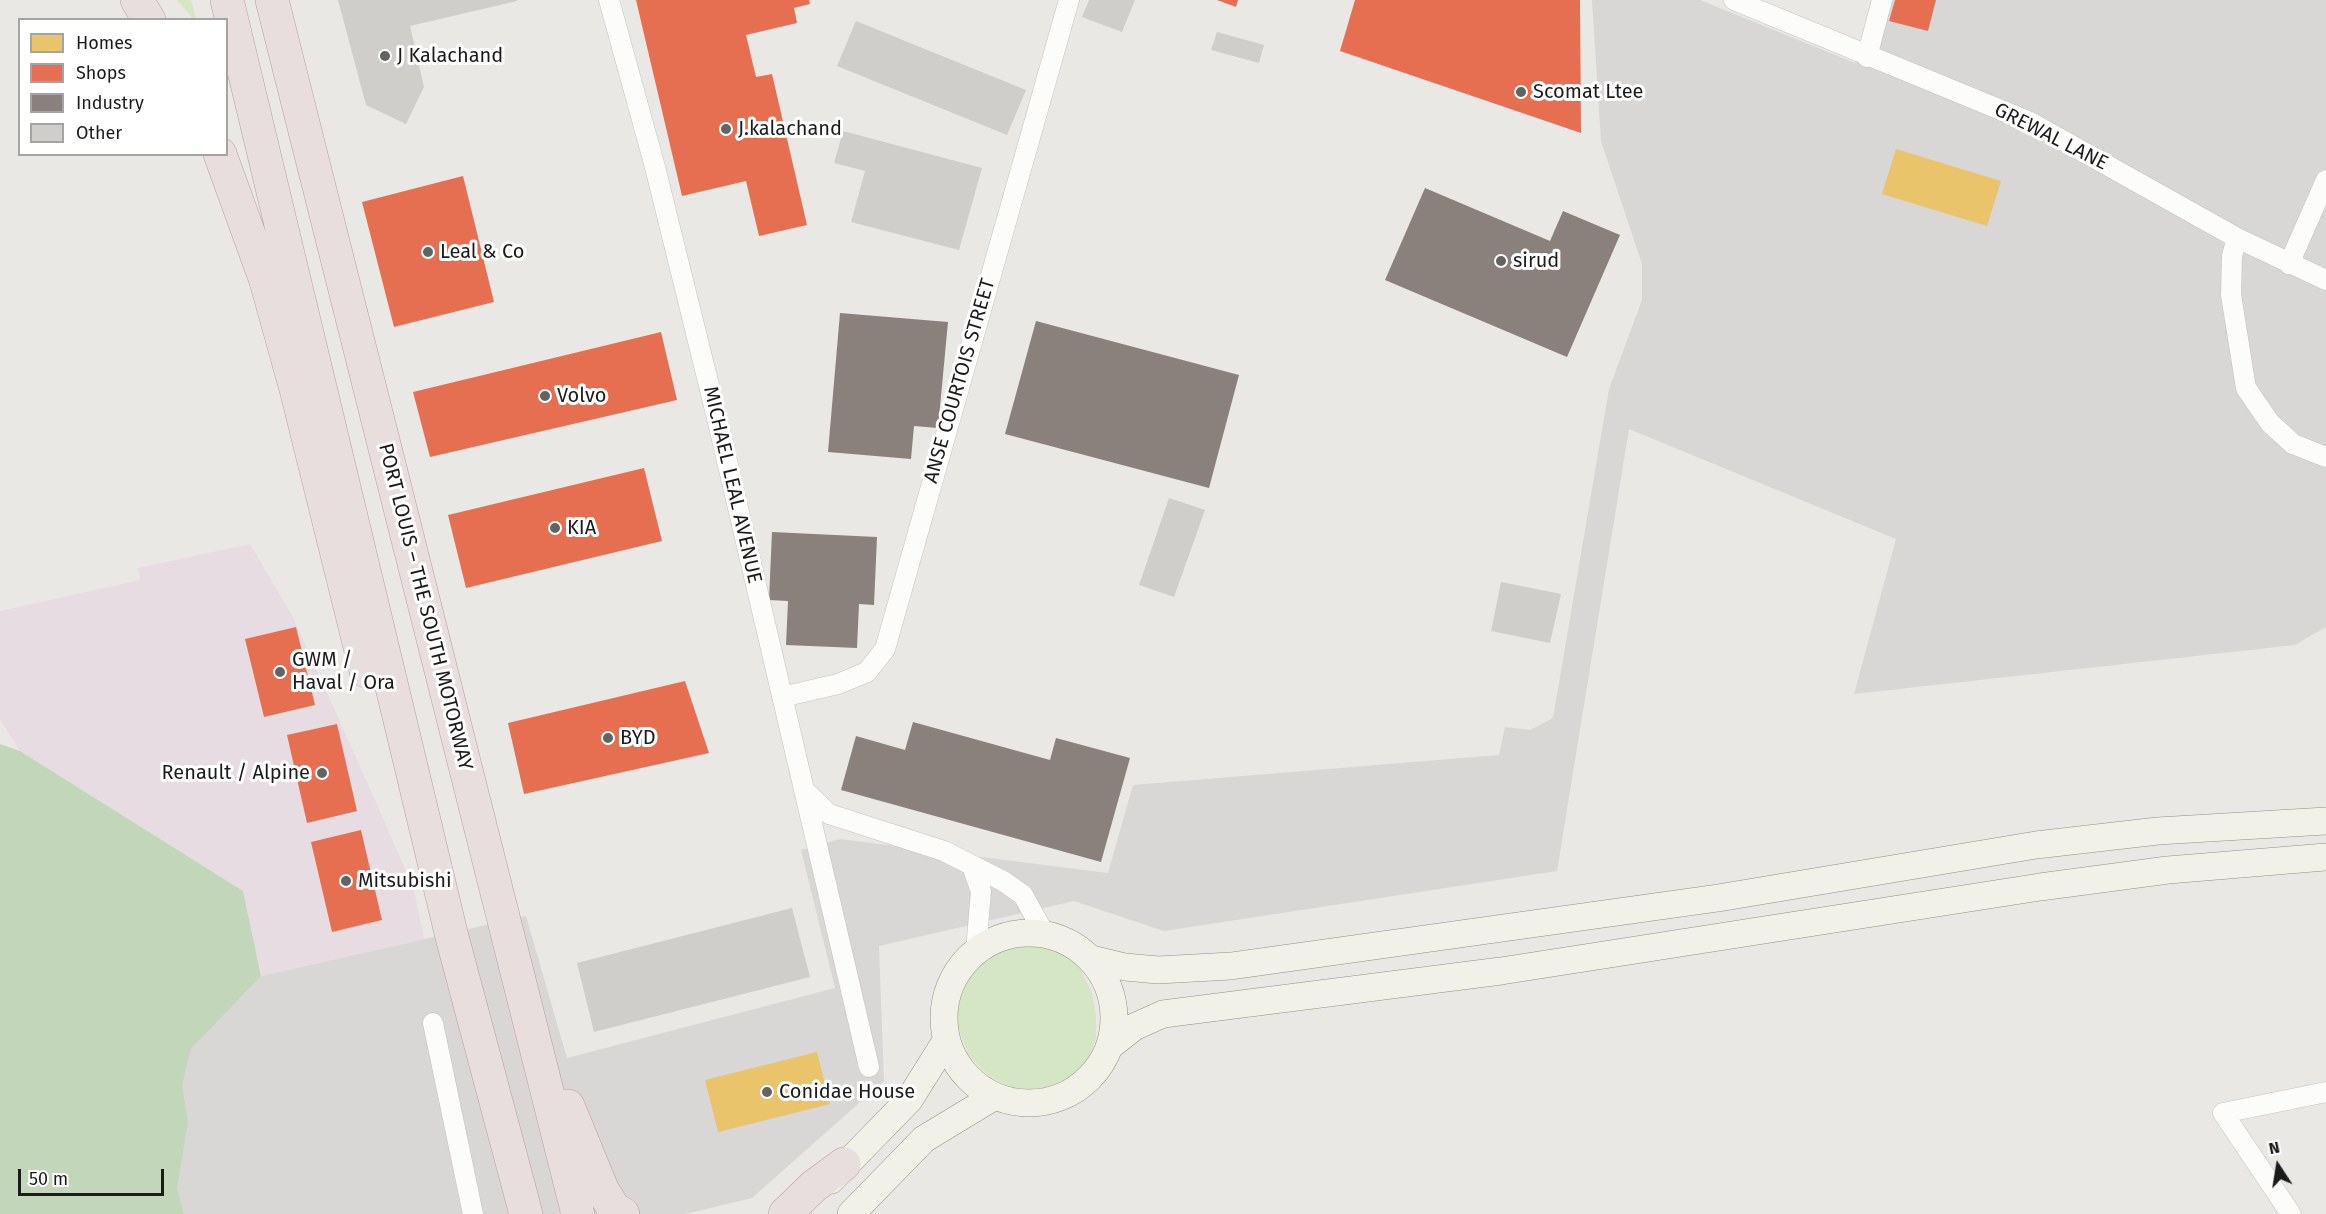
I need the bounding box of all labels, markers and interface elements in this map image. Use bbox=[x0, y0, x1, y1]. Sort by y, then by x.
legend bbox=[18, 18, 228, 156]
text: Homes bbox=[76, 32, 132, 54]
place label: J Kalachand bbox=[397, 44, 503, 68]
marker: J Kalachand bbox=[378, 49, 392, 63]
text: Shops bbox=[76, 62, 126, 84]
place label: Scomat Ltee bbox=[1533, 80, 1643, 104]
marker: Scomat Ltee bbox=[1514, 85, 1528, 99]
text: Industry bbox=[76, 92, 144, 114]
street label: GREWAL LANE bbox=[1990, 98, 2112, 176]
place label: J.kalachand bbox=[738, 117, 842, 141]
text: Other bbox=[76, 122, 122, 144]
marker: J.kalachand bbox=[719, 122, 733, 136]
place label: Leal & Co bbox=[440, 240, 524, 264]
marker: Leal & Co bbox=[421, 245, 435, 259]
place label: sirud bbox=[1513, 249, 1559, 273]
marker: sirud bbox=[1494, 254, 1508, 268]
street label: ANSE COURTOIS STREET bbox=[919, 276, 1001, 486]
place label: Volvo bbox=[557, 384, 606, 408]
street label: MICHAEL LEAL AVENUE bbox=[698, 384, 766, 586]
marker: Volvo bbox=[538, 389, 552, 403]
street label: PORT LOUIS – THE SOUTH MOTORWAY bbox=[373, 441, 477, 773]
place label: KIA bbox=[567, 516, 596, 540]
marker: KIA bbox=[548, 521, 562, 535]
place label: GWM / Haval / Ora bbox=[292, 648, 395, 695]
marker: GWM / Haval / Ora bbox=[273, 665, 287, 679]
place label: BYD bbox=[620, 726, 656, 750]
marker: BYD bbox=[601, 731, 615, 745]
place label: Renault / Alpine bbox=[162, 761, 310, 785]
marker: Renault / Alpine bbox=[315, 766, 329, 780]
place label: Mitsubishi bbox=[358, 869, 452, 893]
marker: Mitsubishi bbox=[339, 874, 353, 888]
place label: Conidae House bbox=[779, 1080, 915, 1104]
marker: Conidae House bbox=[760, 1085, 774, 1099]
north arrow bbox=[2248, 1136, 2308, 1196]
text: N bbox=[2267, 1138, 2281, 1158]
scale bar bbox=[21, 1157, 166, 1195]
text: 50 m bbox=[29, 1168, 68, 1190]

